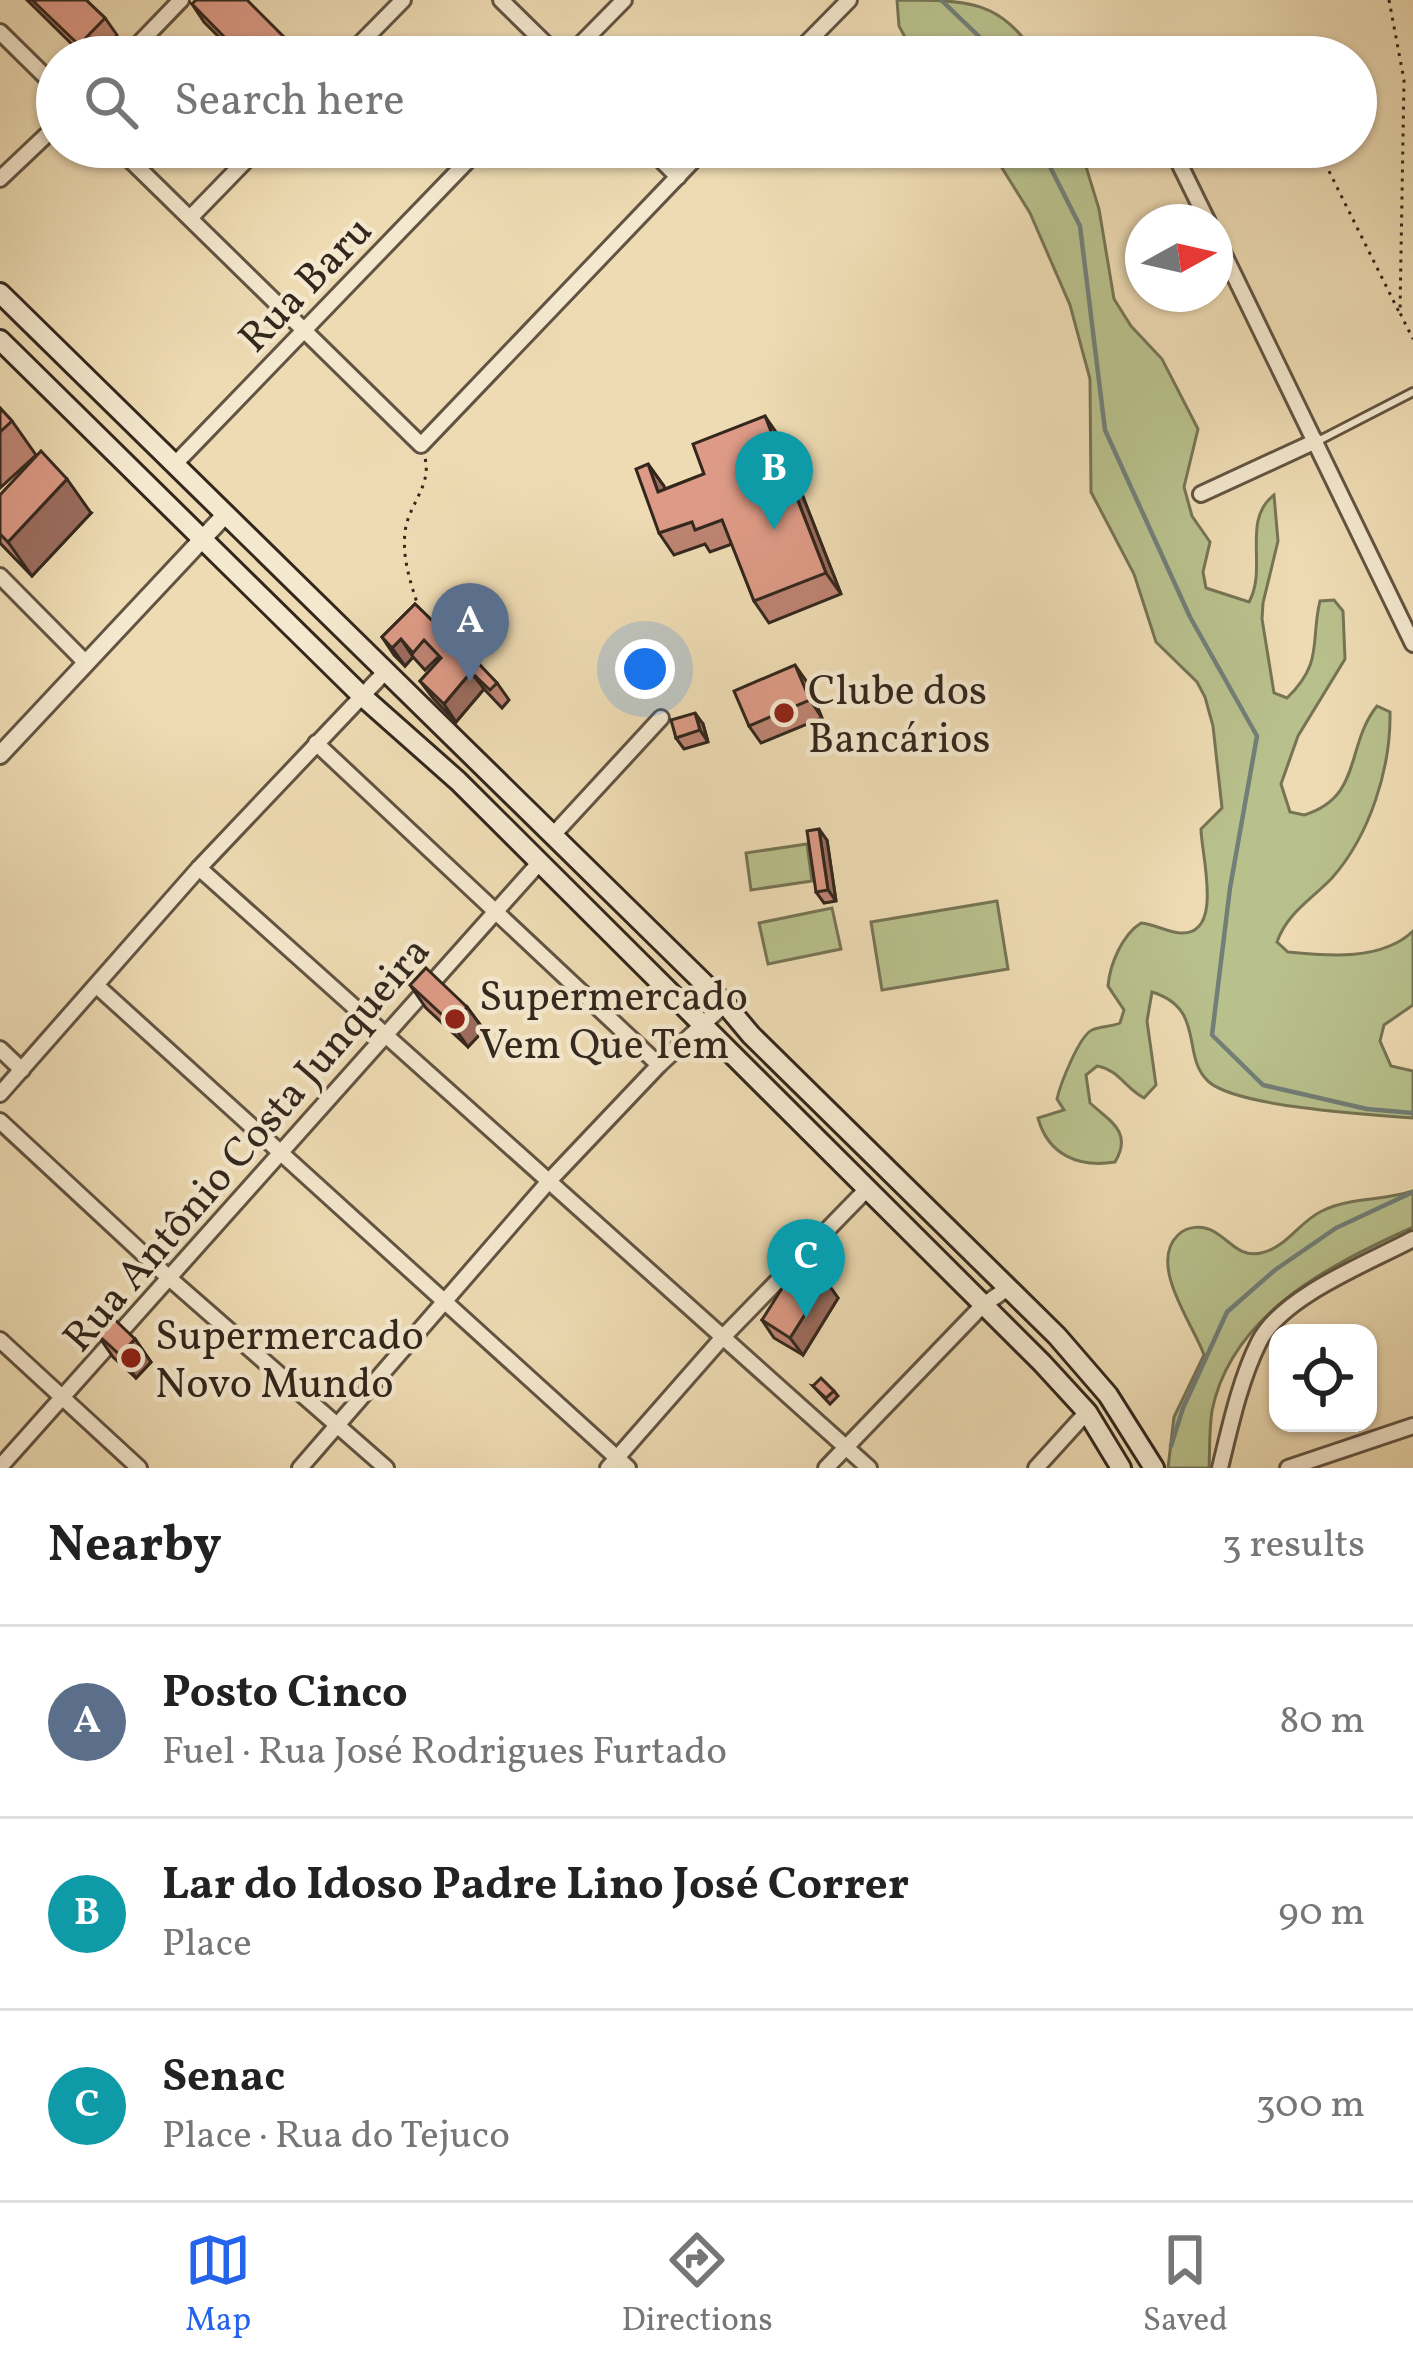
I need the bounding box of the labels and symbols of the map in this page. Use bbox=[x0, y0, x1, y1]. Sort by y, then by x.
street label: Rua Baru bbox=[227, 204, 388, 368]
north arrow bbox=[1125, 204, 1233, 312]
pin: B bbox=[735, 431, 813, 530]
pin: A bbox=[431, 583, 509, 682]
your location bbox=[615, 639, 675, 699]
place label: Clube dos Bancários bbox=[808, 664, 990, 771]
marker: Clube dos Bancários bbox=[771, 700, 797, 726]
street label: Rua Antônio Costa Junqueira bbox=[51, 925, 446, 1367]
place label: Supermercado Vem Que Tem bbox=[479, 970, 748, 1077]
marker: Supermercado Vem Que Tem bbox=[442, 1006, 468, 1032]
pin: C bbox=[767, 1219, 845, 1318]
place label: Supermercado Novo Mundo bbox=[155, 1309, 424, 1416]
marker: Supermercado Novo Mundo bbox=[118, 1345, 144, 1371]

